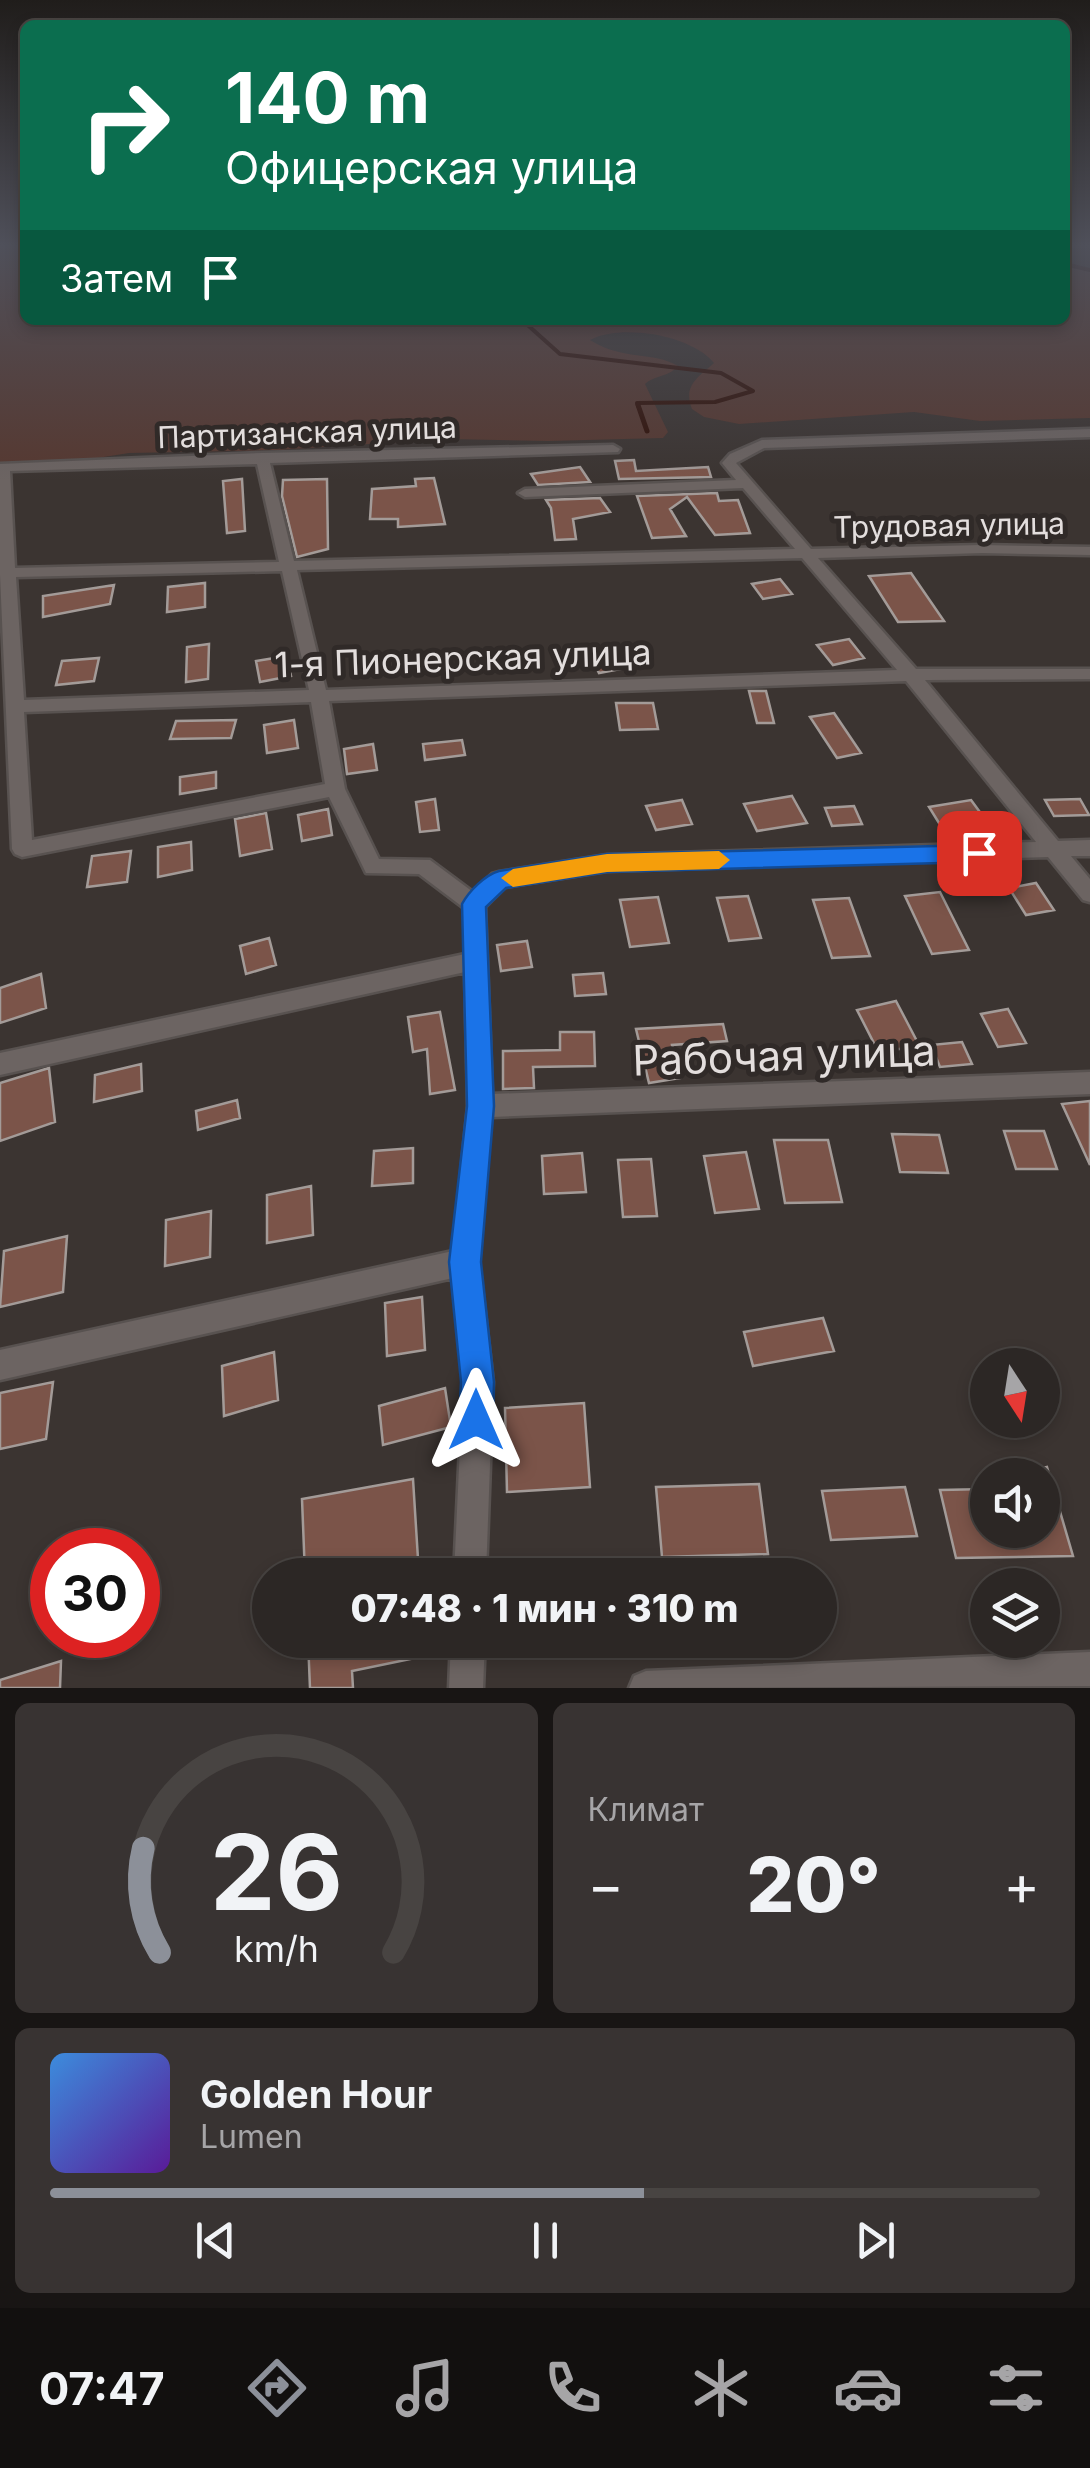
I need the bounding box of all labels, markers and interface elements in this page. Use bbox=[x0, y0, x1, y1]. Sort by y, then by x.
text: 140 m bbox=[225, 55, 430, 140]
icon: right bbox=[60, 60, 190, 190]
text: Офицерская улица bbox=[225, 140, 639, 195]
icon: arrive bbox=[193, 250, 248, 305]
text: Затем bbox=[60, 255, 173, 301]
street label: Партизанская улица bbox=[157, 409, 457, 455]
street label: Трудовая улица bbox=[833, 505, 1065, 545]
street label: 1-я Пионерская улица bbox=[274, 630, 652, 686]
pin bbox=[937, 811, 1022, 896]
icon: arrive bbox=[952, 826, 1007, 881]
street label: Рабочая улица bbox=[632, 1024, 936, 1086]
north arrow bbox=[970, 1348, 1060, 1438]
map controls bbox=[970, 1348, 1060, 1658]
position arrow bbox=[424, 1368, 528, 1472]
button: sound bbox=[970, 1458, 1060, 1548]
speed limit sign: 30 bbox=[30, 1528, 160, 1658]
button: layers bbox=[970, 1568, 1060, 1658]
text: 07:48 · 1 мин · 310 m bbox=[351, 1585, 738, 1631]
text: Климат bbox=[588, 1790, 704, 1829]
text: 26 bbox=[210, 1809, 343, 1935]
text: 20° bbox=[747, 1839, 881, 1930]
text: − bbox=[588, 1852, 624, 1918]
text: + bbox=[1004, 1852, 1040, 1918]
text: km/h bbox=[234, 1927, 319, 1971]
text: Golden Hour bbox=[200, 2071, 432, 2117]
text: Lumen bbox=[200, 2117, 303, 2156]
icon: previous bbox=[188, 2213, 243, 2268]
icon: pause bbox=[518, 2213, 573, 2268]
icon: next bbox=[848, 2213, 903, 2268]
icon: directions bbox=[242, 2353, 312, 2423]
icon: music bbox=[390, 2353, 460, 2423]
icon: phone bbox=[538, 2353, 608, 2423]
icon: climate bbox=[686, 2353, 756, 2423]
icon: car bbox=[833, 2353, 903, 2423]
icon: filters bbox=[981, 2353, 1051, 2423]
text: 07:47 bbox=[39, 2361, 165, 2416]

